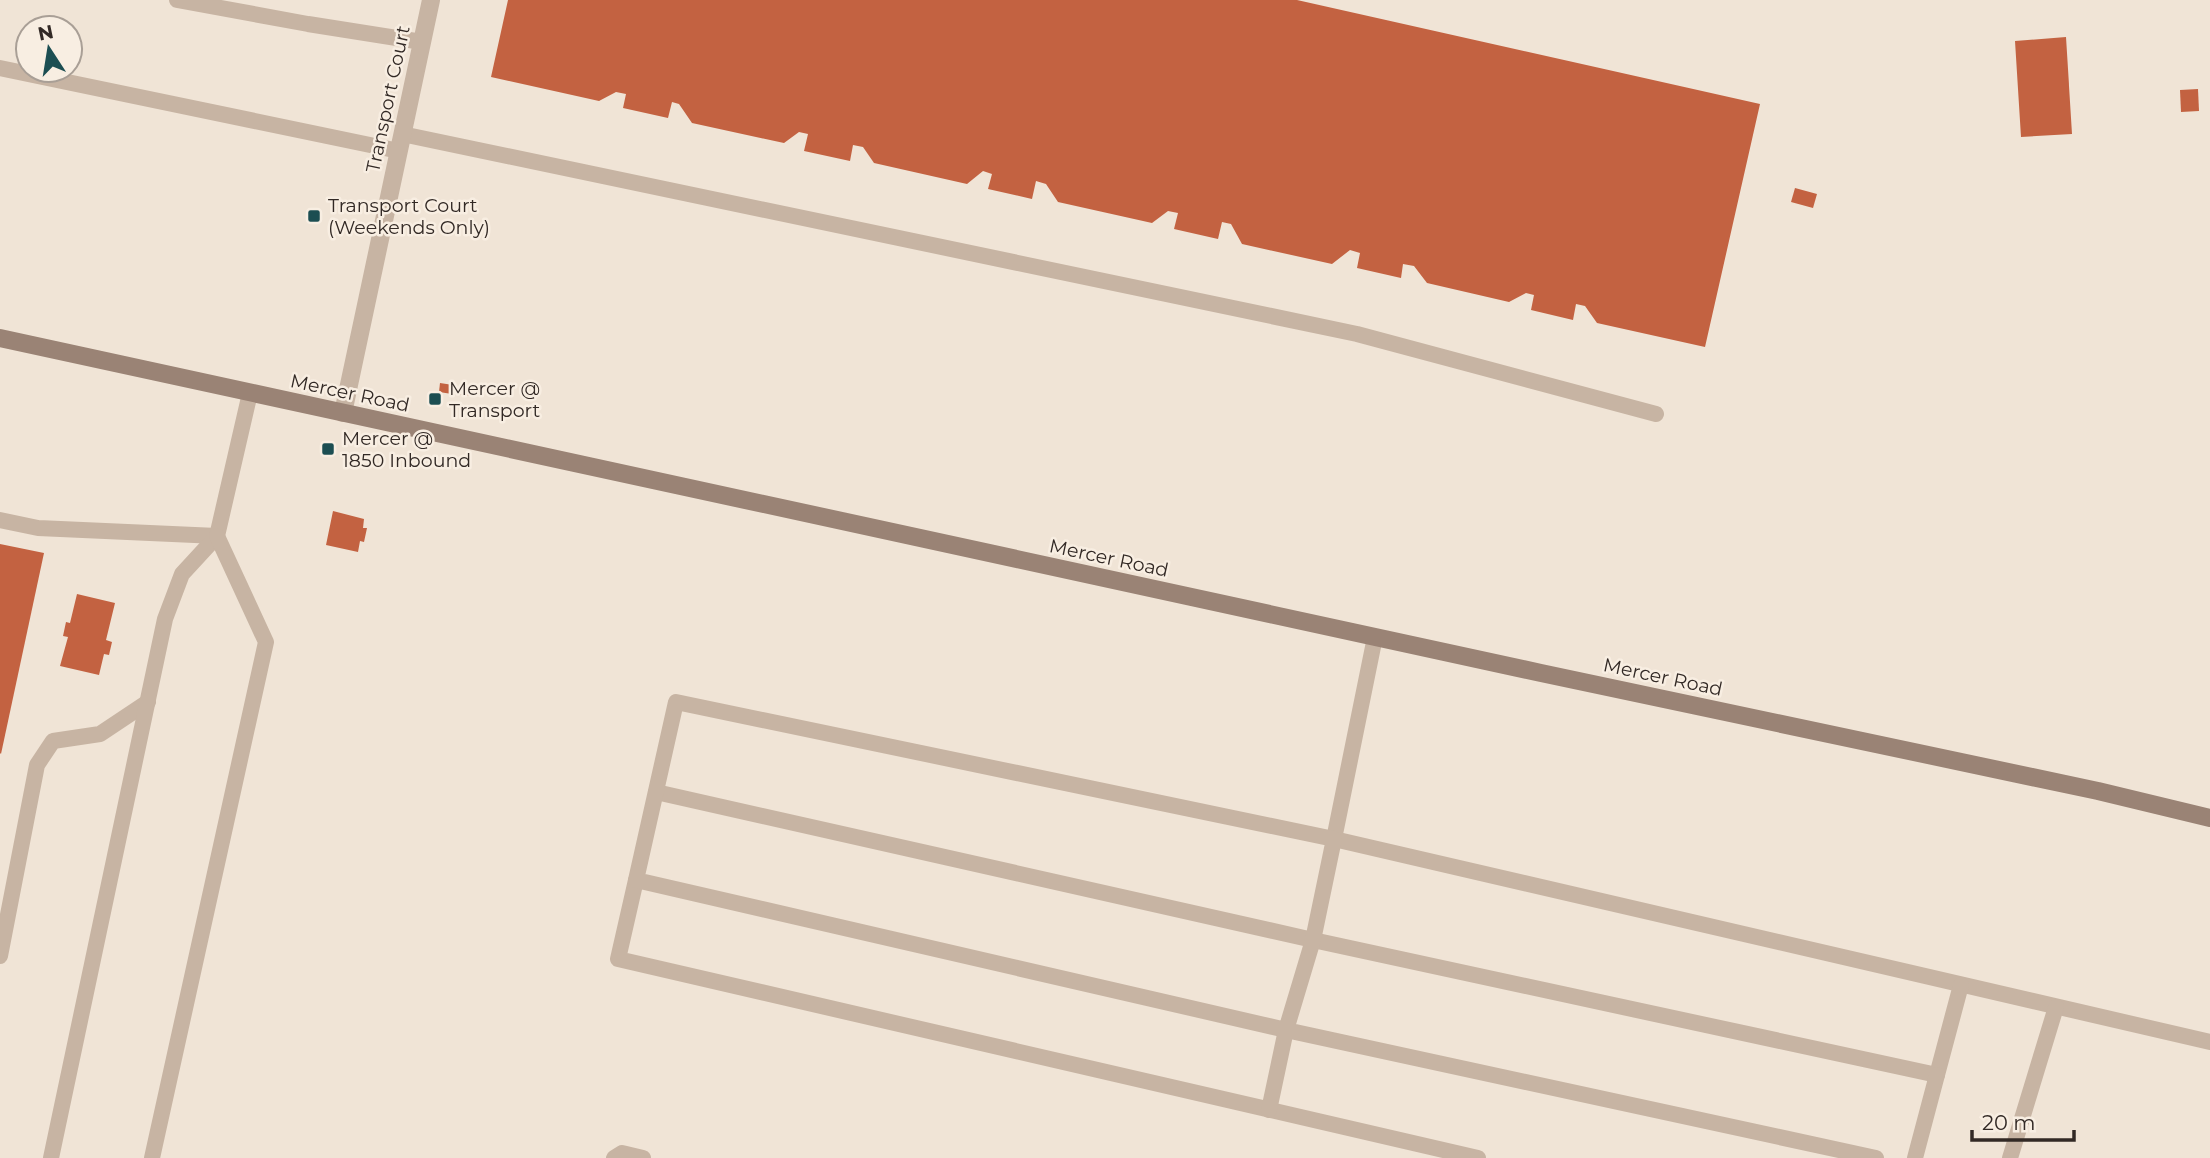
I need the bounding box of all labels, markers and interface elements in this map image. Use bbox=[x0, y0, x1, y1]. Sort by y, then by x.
north arrow bbox=[14, 14, 84, 84]
text: N bbox=[36, 20, 55, 46]
street label: Transport Court bbox=[361, 23, 415, 175]
place label: Transport Court (Weekends Only) bbox=[328, 194, 490, 239]
marker: Transport Court (Weekends Only) bbox=[306, 208, 322, 224]
street label: Mercer Road bbox=[288, 369, 412, 417]
place label: Mercer @ Transport bbox=[449, 377, 541, 422]
marker: Mercer @ Transport bbox=[427, 391, 443, 407]
place label: Mercer @ 1850 Inbound bbox=[342, 427, 471, 472]
marker: Mercer @ 1850 Inbound bbox=[320, 441, 336, 457]
street label: Mercer Road bbox=[1047, 534, 1171, 582]
street label: Mercer Road bbox=[1601, 653, 1725, 701]
scale bar bbox=[1972, 1098, 2074, 1142]
text: 20 m bbox=[1982, 1110, 2036, 1135]

